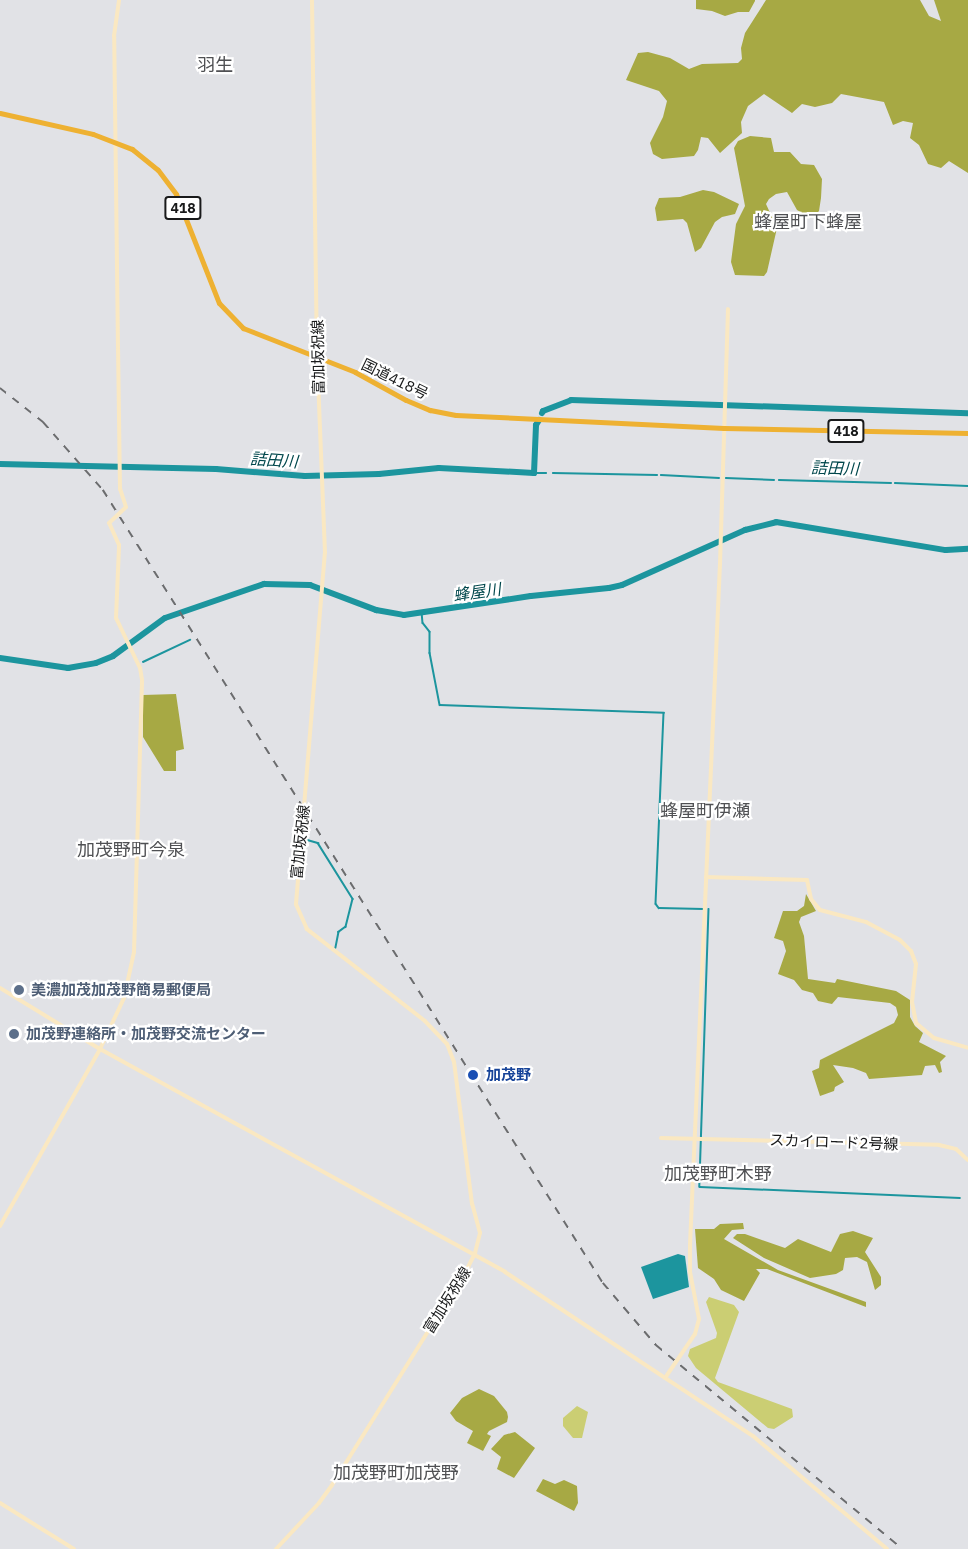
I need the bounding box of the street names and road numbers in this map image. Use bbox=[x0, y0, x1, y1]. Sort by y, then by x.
road number: 418 bbox=[164, 197, 202, 219]
street label: 富加坂祝線 bbox=[308, 319, 328, 395]
street label: 国道418号 bbox=[359, 355, 431, 403]
road number: 418 bbox=[826, 420, 866, 442]
street label: 富加坂祝線 bbox=[287, 804, 313, 880]
street label: スカイロード2号線 bbox=[769, 1131, 899, 1153]
street label: 富加坂祝線 bbox=[419, 1263, 475, 1337]

